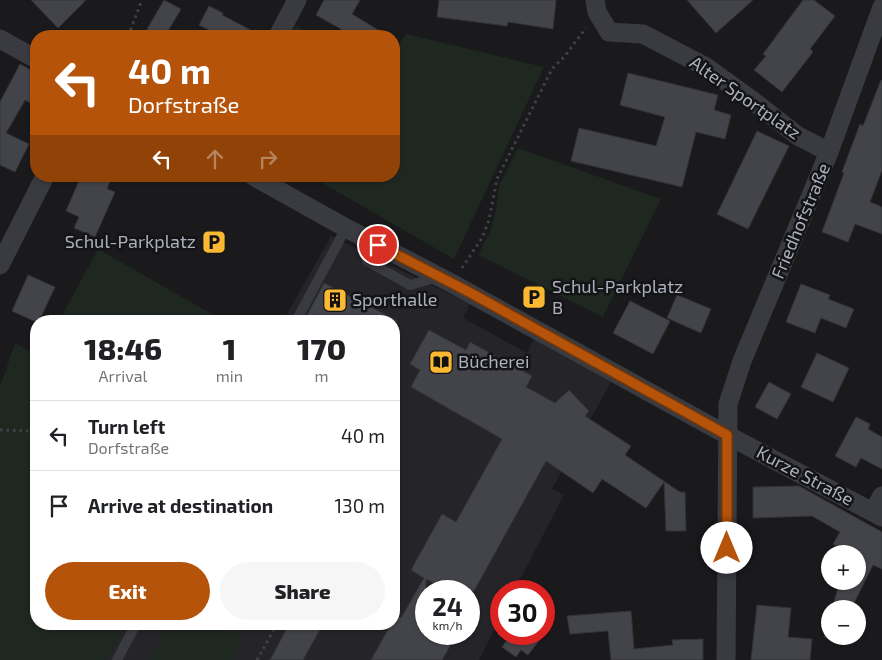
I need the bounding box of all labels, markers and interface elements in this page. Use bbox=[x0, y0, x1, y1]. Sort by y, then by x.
text: 40 m bbox=[128, 49, 211, 91]
icon: left bbox=[45, 50, 110, 115]
street label: Alter Sportplatz bbox=[686, 51, 805, 144]
text: Dorfstraße bbox=[128, 91, 239, 117]
icon: left bbox=[148, 145, 176, 173]
icon: ahead bbox=[201, 145, 229, 173]
icon: right bbox=[254, 145, 282, 173]
street label: Friedhofstraße bbox=[766, 159, 834, 282]
pin bbox=[357, 224, 399, 266]
parking icon: Schul-Parkplatz bbox=[201, 229, 227, 255]
place label: Schul-Parkplatz bbox=[65, 230, 196, 252]
icon: arrive bbox=[364, 231, 392, 259]
place label: Schul-Parkplatz B bbox=[552, 275, 683, 318]
parking icon: Schul-Parkplatz B bbox=[521, 284, 547, 310]
building icon: Sporthalle bbox=[322, 287, 348, 313]
place label: Sporthalle bbox=[352, 288, 438, 310]
text: 18:46 bbox=[84, 330, 162, 366]
text: 1 bbox=[223, 330, 236, 366]
text: 170 bbox=[297, 330, 346, 366]
library icon: Bücherei bbox=[428, 349, 454, 375]
place label: Bücherei bbox=[458, 350, 529, 372]
text: Arrival bbox=[99, 366, 147, 385]
text: min bbox=[216, 366, 243, 385]
text: m bbox=[315, 366, 329, 385]
text: Turn left bbox=[88, 415, 165, 438]
icon: left bbox=[45, 422, 73, 450]
text: 40 m bbox=[341, 424, 385, 447]
text: Dorfstraße bbox=[88, 438, 169, 457]
street label: Kurze Straße bbox=[753, 440, 858, 510]
icon: arrive bbox=[45, 492, 73, 520]
text: Arrive at destination bbox=[88, 494, 273, 517]
text: 130 m bbox=[335, 494, 385, 517]
position arrow bbox=[700, 521, 752, 573]
map controls bbox=[821, 545, 866, 645]
button: + bbox=[821, 545, 866, 590]
button: Exit bbox=[45, 562, 210, 620]
button: Share bbox=[220, 562, 385, 620]
speed limit sign: 30 bbox=[490, 580, 555, 645]
text: 24 bbox=[432, 591, 463, 621]
button: − bbox=[821, 600, 866, 645]
text: km/h bbox=[433, 618, 462, 632]

